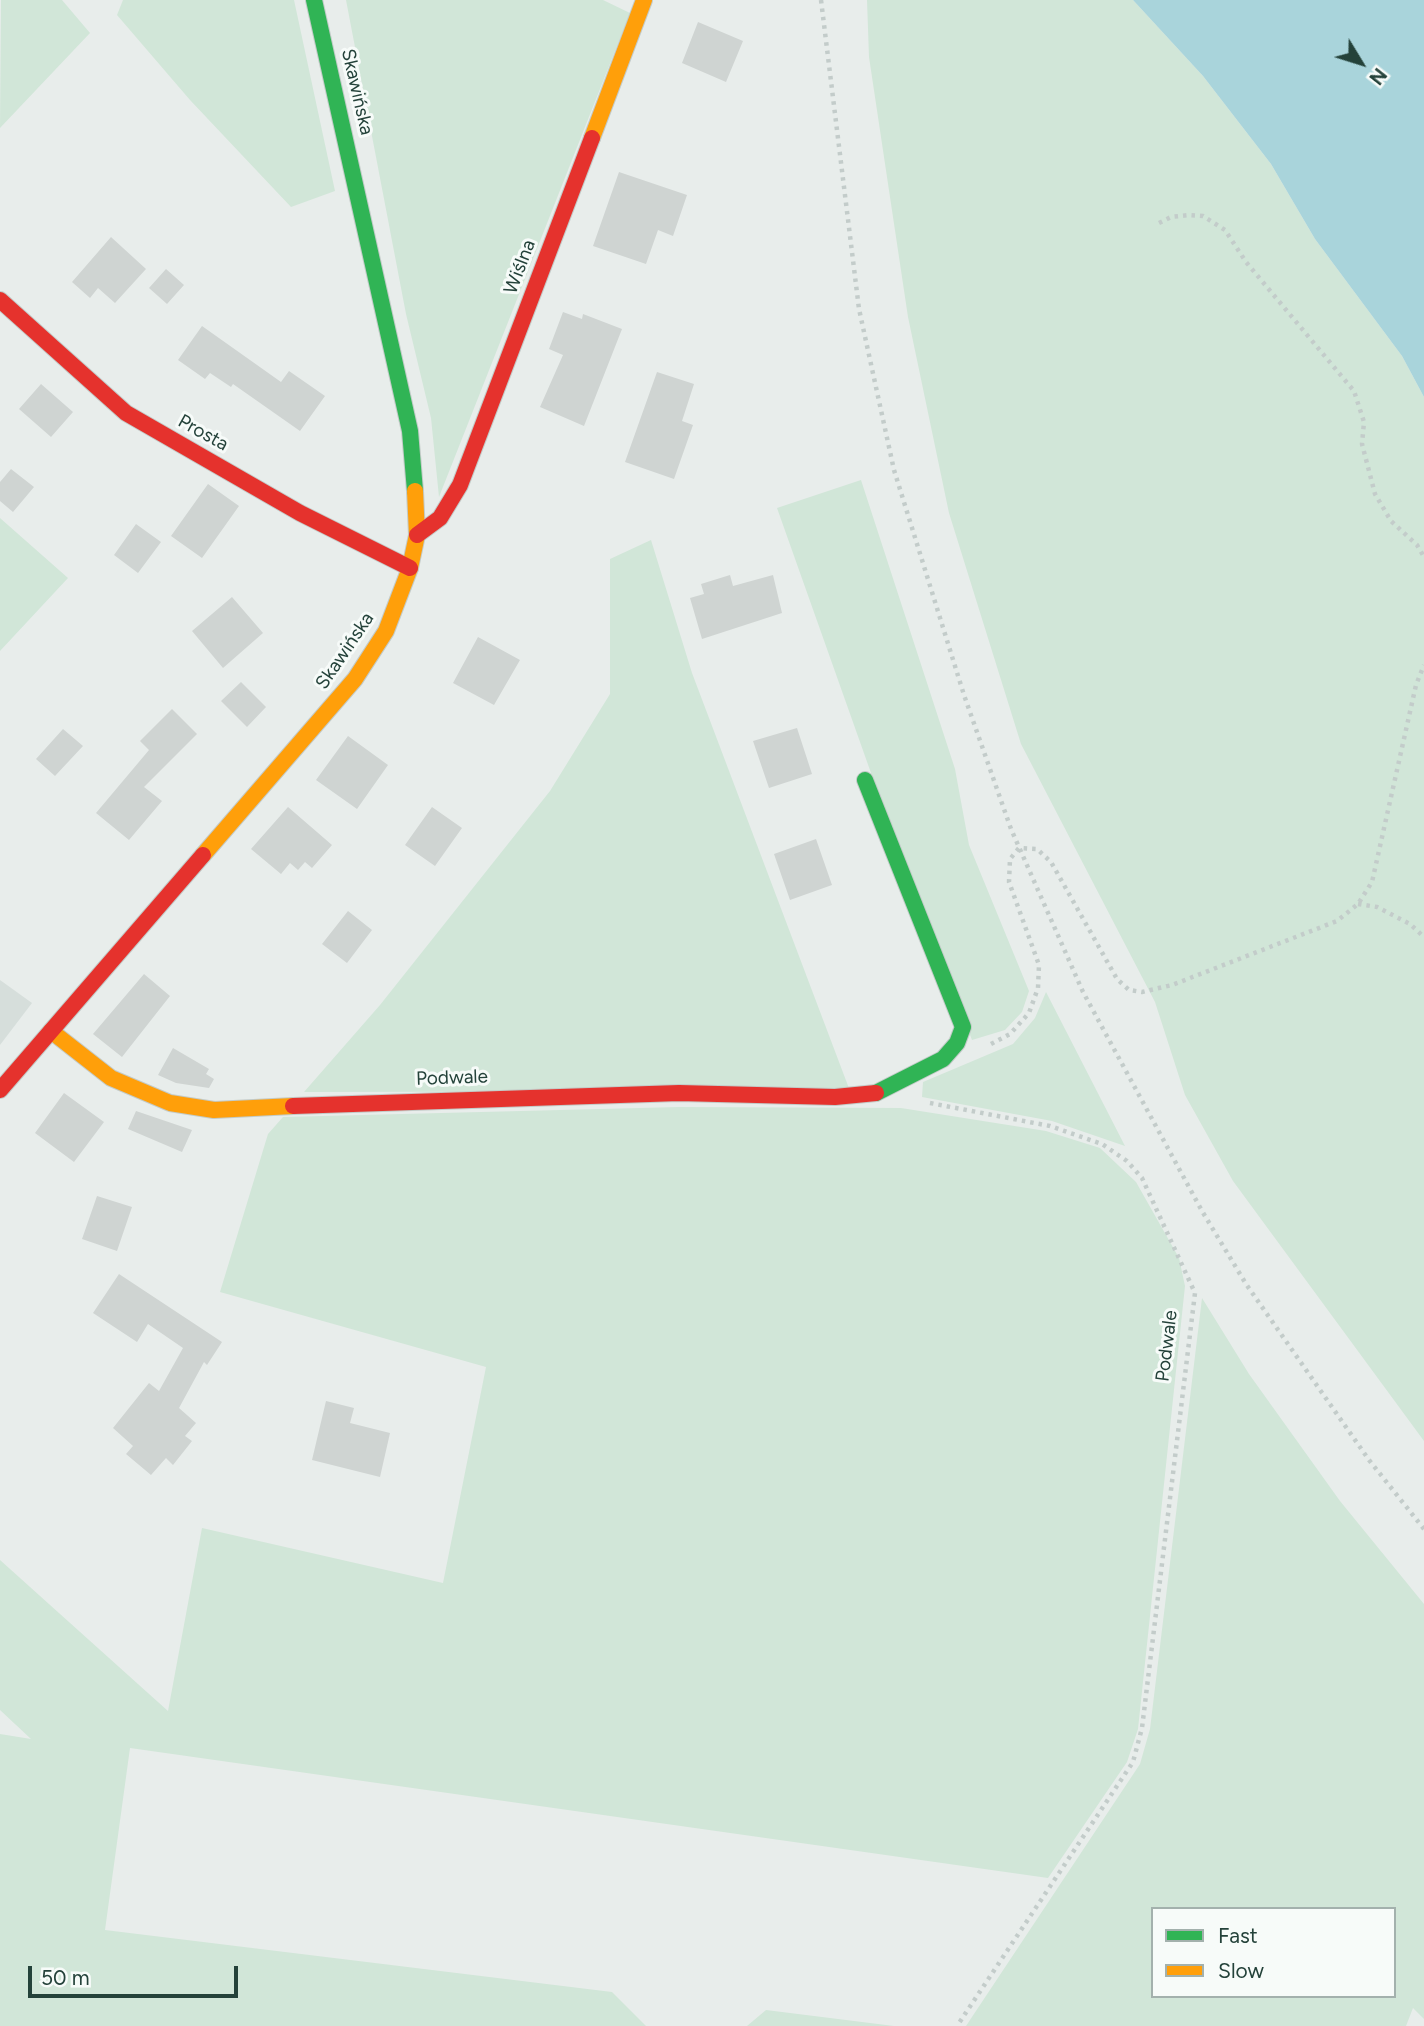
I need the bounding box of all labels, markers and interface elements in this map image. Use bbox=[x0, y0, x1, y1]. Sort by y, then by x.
north arrow bbox=[1326, 28, 1396, 98]
street label: Skawińska bbox=[336, 47, 378, 137]
text: N bbox=[1364, 63, 1392, 89]
street label: Wiślna bbox=[499, 237, 541, 297]
street label: Prosta bbox=[174, 410, 232, 456]
street label: Skawińska bbox=[311, 608, 379, 694]
street label: Podwale bbox=[416, 1065, 488, 1091]
street label: Podwale bbox=[1151, 1309, 1183, 1383]
legend bbox=[1151, 1907, 1396, 1998]
text: Fast bbox=[1218, 1923, 1258, 1948]
scale bar bbox=[32, 1952, 242, 1996]
text: Slow bbox=[1218, 1958, 1264, 1983]
text: 50 m bbox=[41, 1965, 90, 1990]

